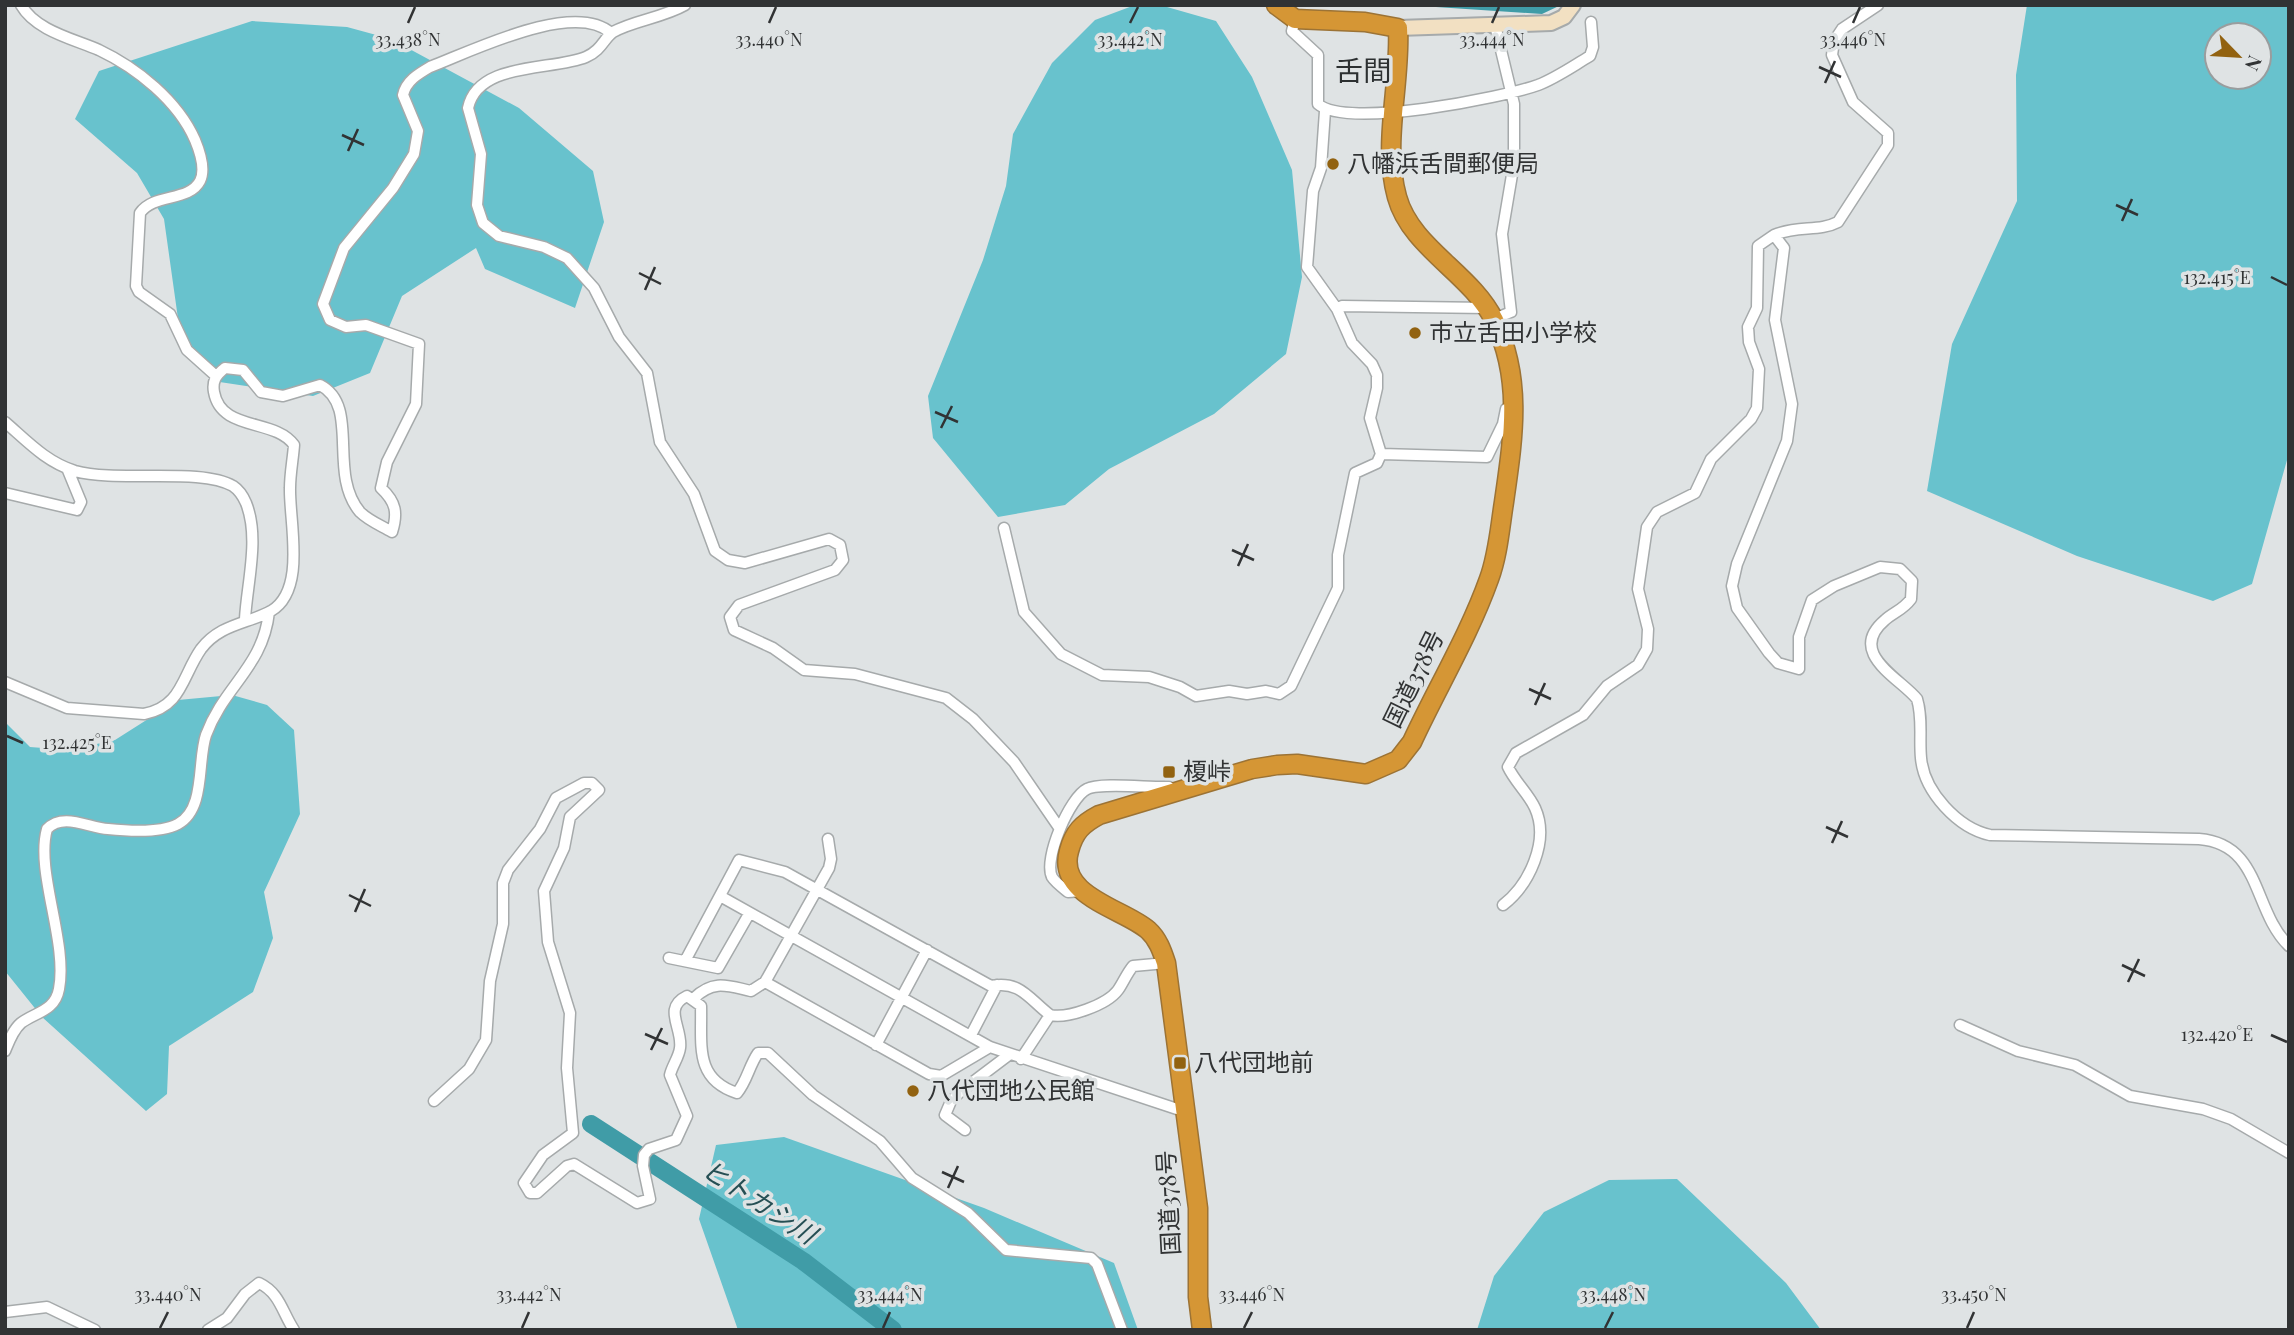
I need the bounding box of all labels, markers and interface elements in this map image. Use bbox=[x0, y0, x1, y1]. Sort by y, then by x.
north arrow bbox=[2203, 21, 2273, 91]
text: 33.438°N bbox=[375, 27, 441, 51]
text: 33.440°N bbox=[735, 27, 803, 51]
text: 33.442°N bbox=[1097, 27, 1163, 51]
text: 33.444°N bbox=[1459, 27, 1525, 51]
text: 33.446°N bbox=[1820, 27, 1886, 51]
district label: 舌間 bbox=[1335, 51, 1391, 88]
text: N bbox=[2240, 52, 2269, 76]
place label: 八幡浜舌間郵便局 bbox=[1347, 146, 1539, 178]
marker: 八幡浜舌間郵便局 bbox=[1325, 156, 1341, 172]
text: 132.415°E bbox=[2183, 265, 2251, 289]
place label: 市立舌田小学校 bbox=[1429, 315, 1597, 347]
marker: 市立舌田小学校 bbox=[1407, 325, 1423, 341]
street label: 国道378号 bbox=[1375, 624, 1450, 732]
text: 132.425°E bbox=[42, 730, 112, 754]
place label: 榎峠 bbox=[1183, 754, 1231, 786]
marker: 榎峠 bbox=[1161, 764, 1177, 780]
text: 132.420°E bbox=[2181, 1022, 2253, 1046]
place label: 八代団地前 bbox=[1194, 1045, 1314, 1077]
marker: 八代団地前 bbox=[1172, 1055, 1188, 1071]
place label: 八代団地公民館 bbox=[927, 1073, 1095, 1105]
marker: 八代団地公民館 bbox=[905, 1083, 921, 1099]
street label: 国道378号 bbox=[1148, 1150, 1186, 1256]
water label: ヒトカシ川 bbox=[696, 1151, 826, 1252]
text: 33.440°N bbox=[134, 1282, 202, 1306]
text: 33.442°N bbox=[496, 1282, 562, 1306]
text: 33.444°N bbox=[857, 1282, 923, 1306]
text: 33.446°N bbox=[1219, 1282, 1285, 1306]
text: 33.448°N bbox=[1580, 1282, 1647, 1306]
text: 33.450°N bbox=[1941, 1282, 2007, 1306]

